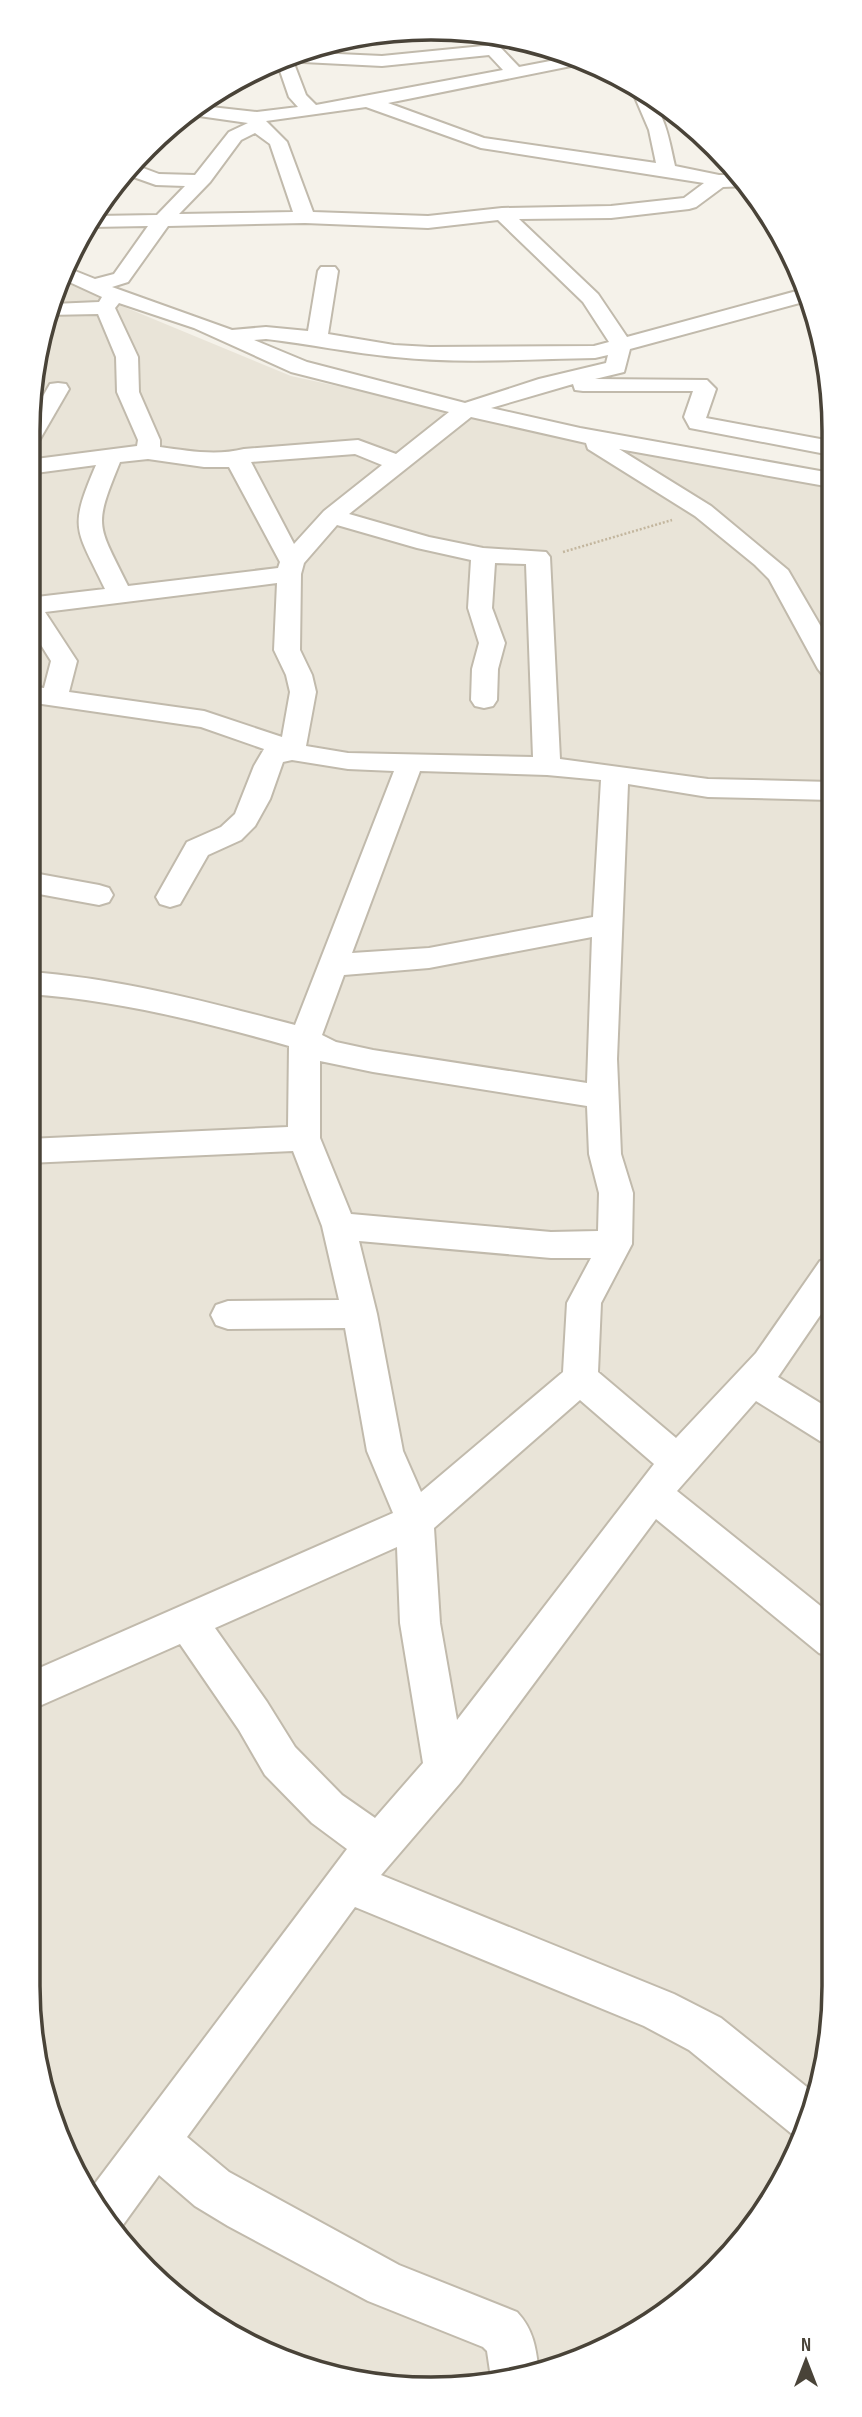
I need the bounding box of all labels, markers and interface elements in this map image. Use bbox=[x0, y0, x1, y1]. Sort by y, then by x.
north arrow bbox=[771, 2326, 841, 2396]
text: N bbox=[801, 2334, 811, 2357]

